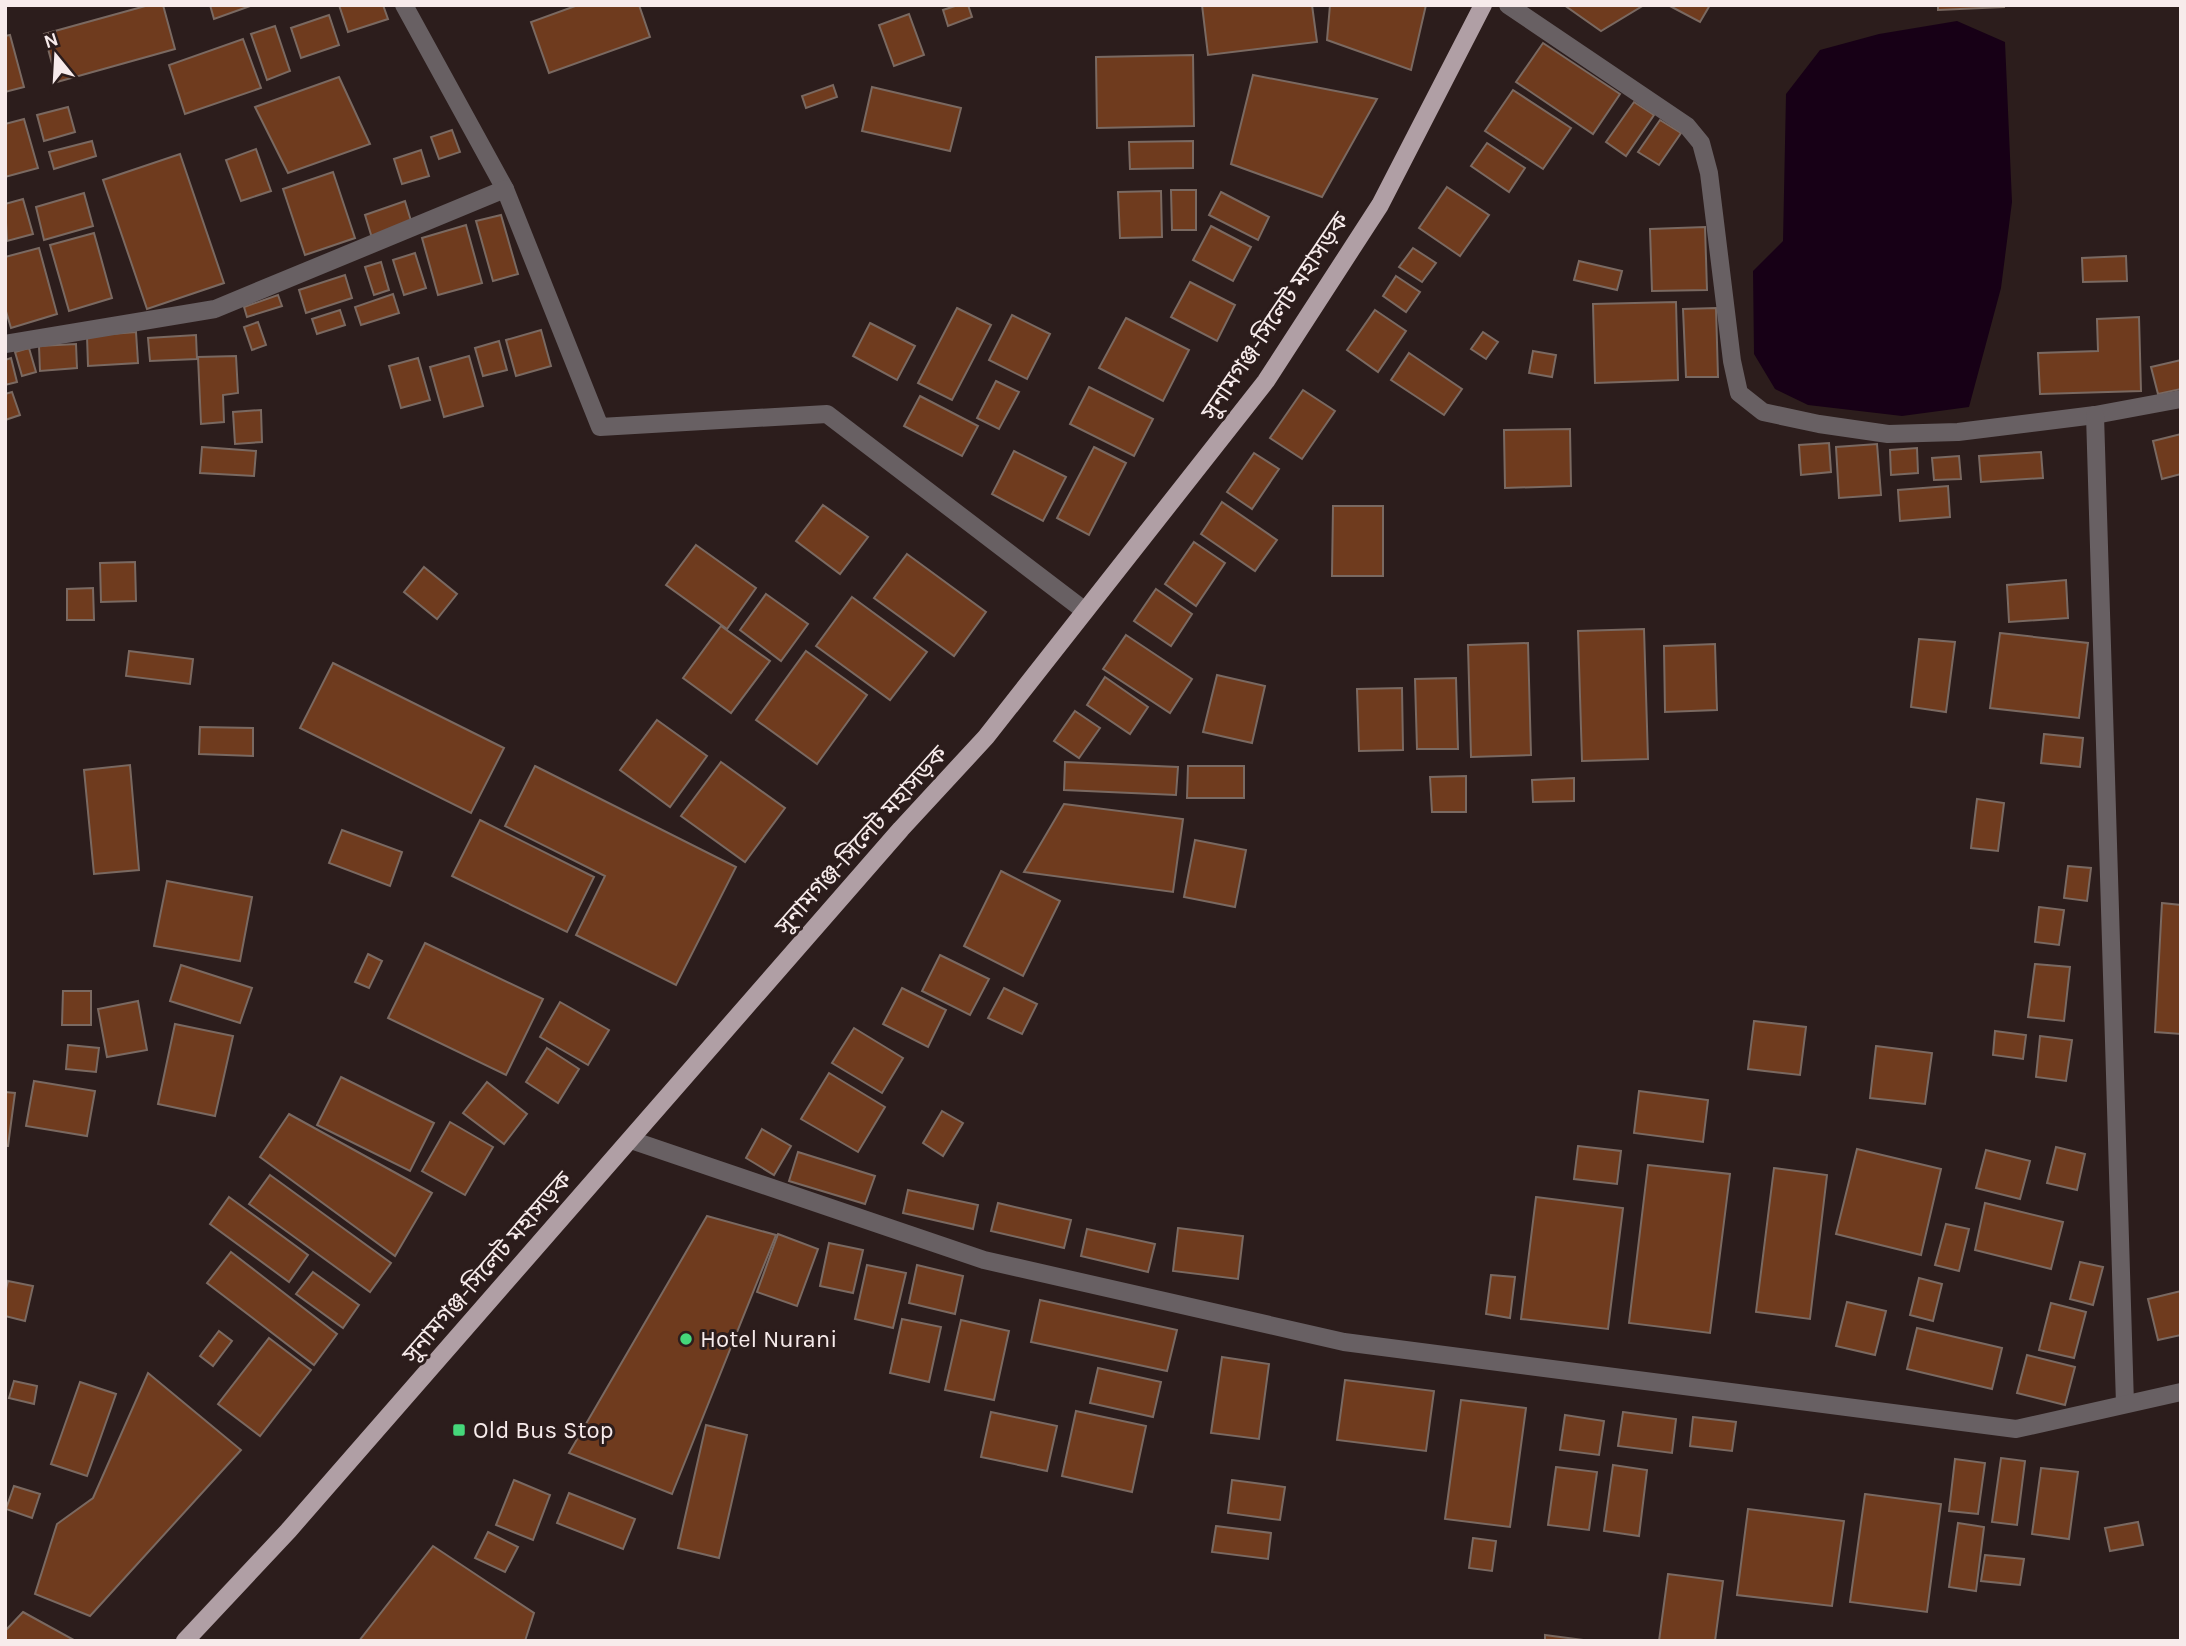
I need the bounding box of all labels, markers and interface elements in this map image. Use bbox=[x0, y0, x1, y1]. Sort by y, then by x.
north arrow bbox=[21, 21, 91, 91]
text: N bbox=[41, 28, 61, 53]
street label: সুনামগঞ্জ-সিলেট মহাসড়ক bbox=[1195, 206, 1355, 426]
street label: সুনামগঞ্জ-সিলেট মহাসড়ক bbox=[768, 739, 954, 941]
street label: সুনামগঞ্জ-সিলেট মহাসড়ক bbox=[396, 1165, 578, 1369]
place label: Hotel Nurani bbox=[700, 1325, 837, 1353]
marker: Hotel Nurani bbox=[678, 1331, 694, 1347]
place label: Old Bus Stop bbox=[473, 1416, 614, 1444]
marker: Old Bus Stop bbox=[451, 1422, 467, 1438]

